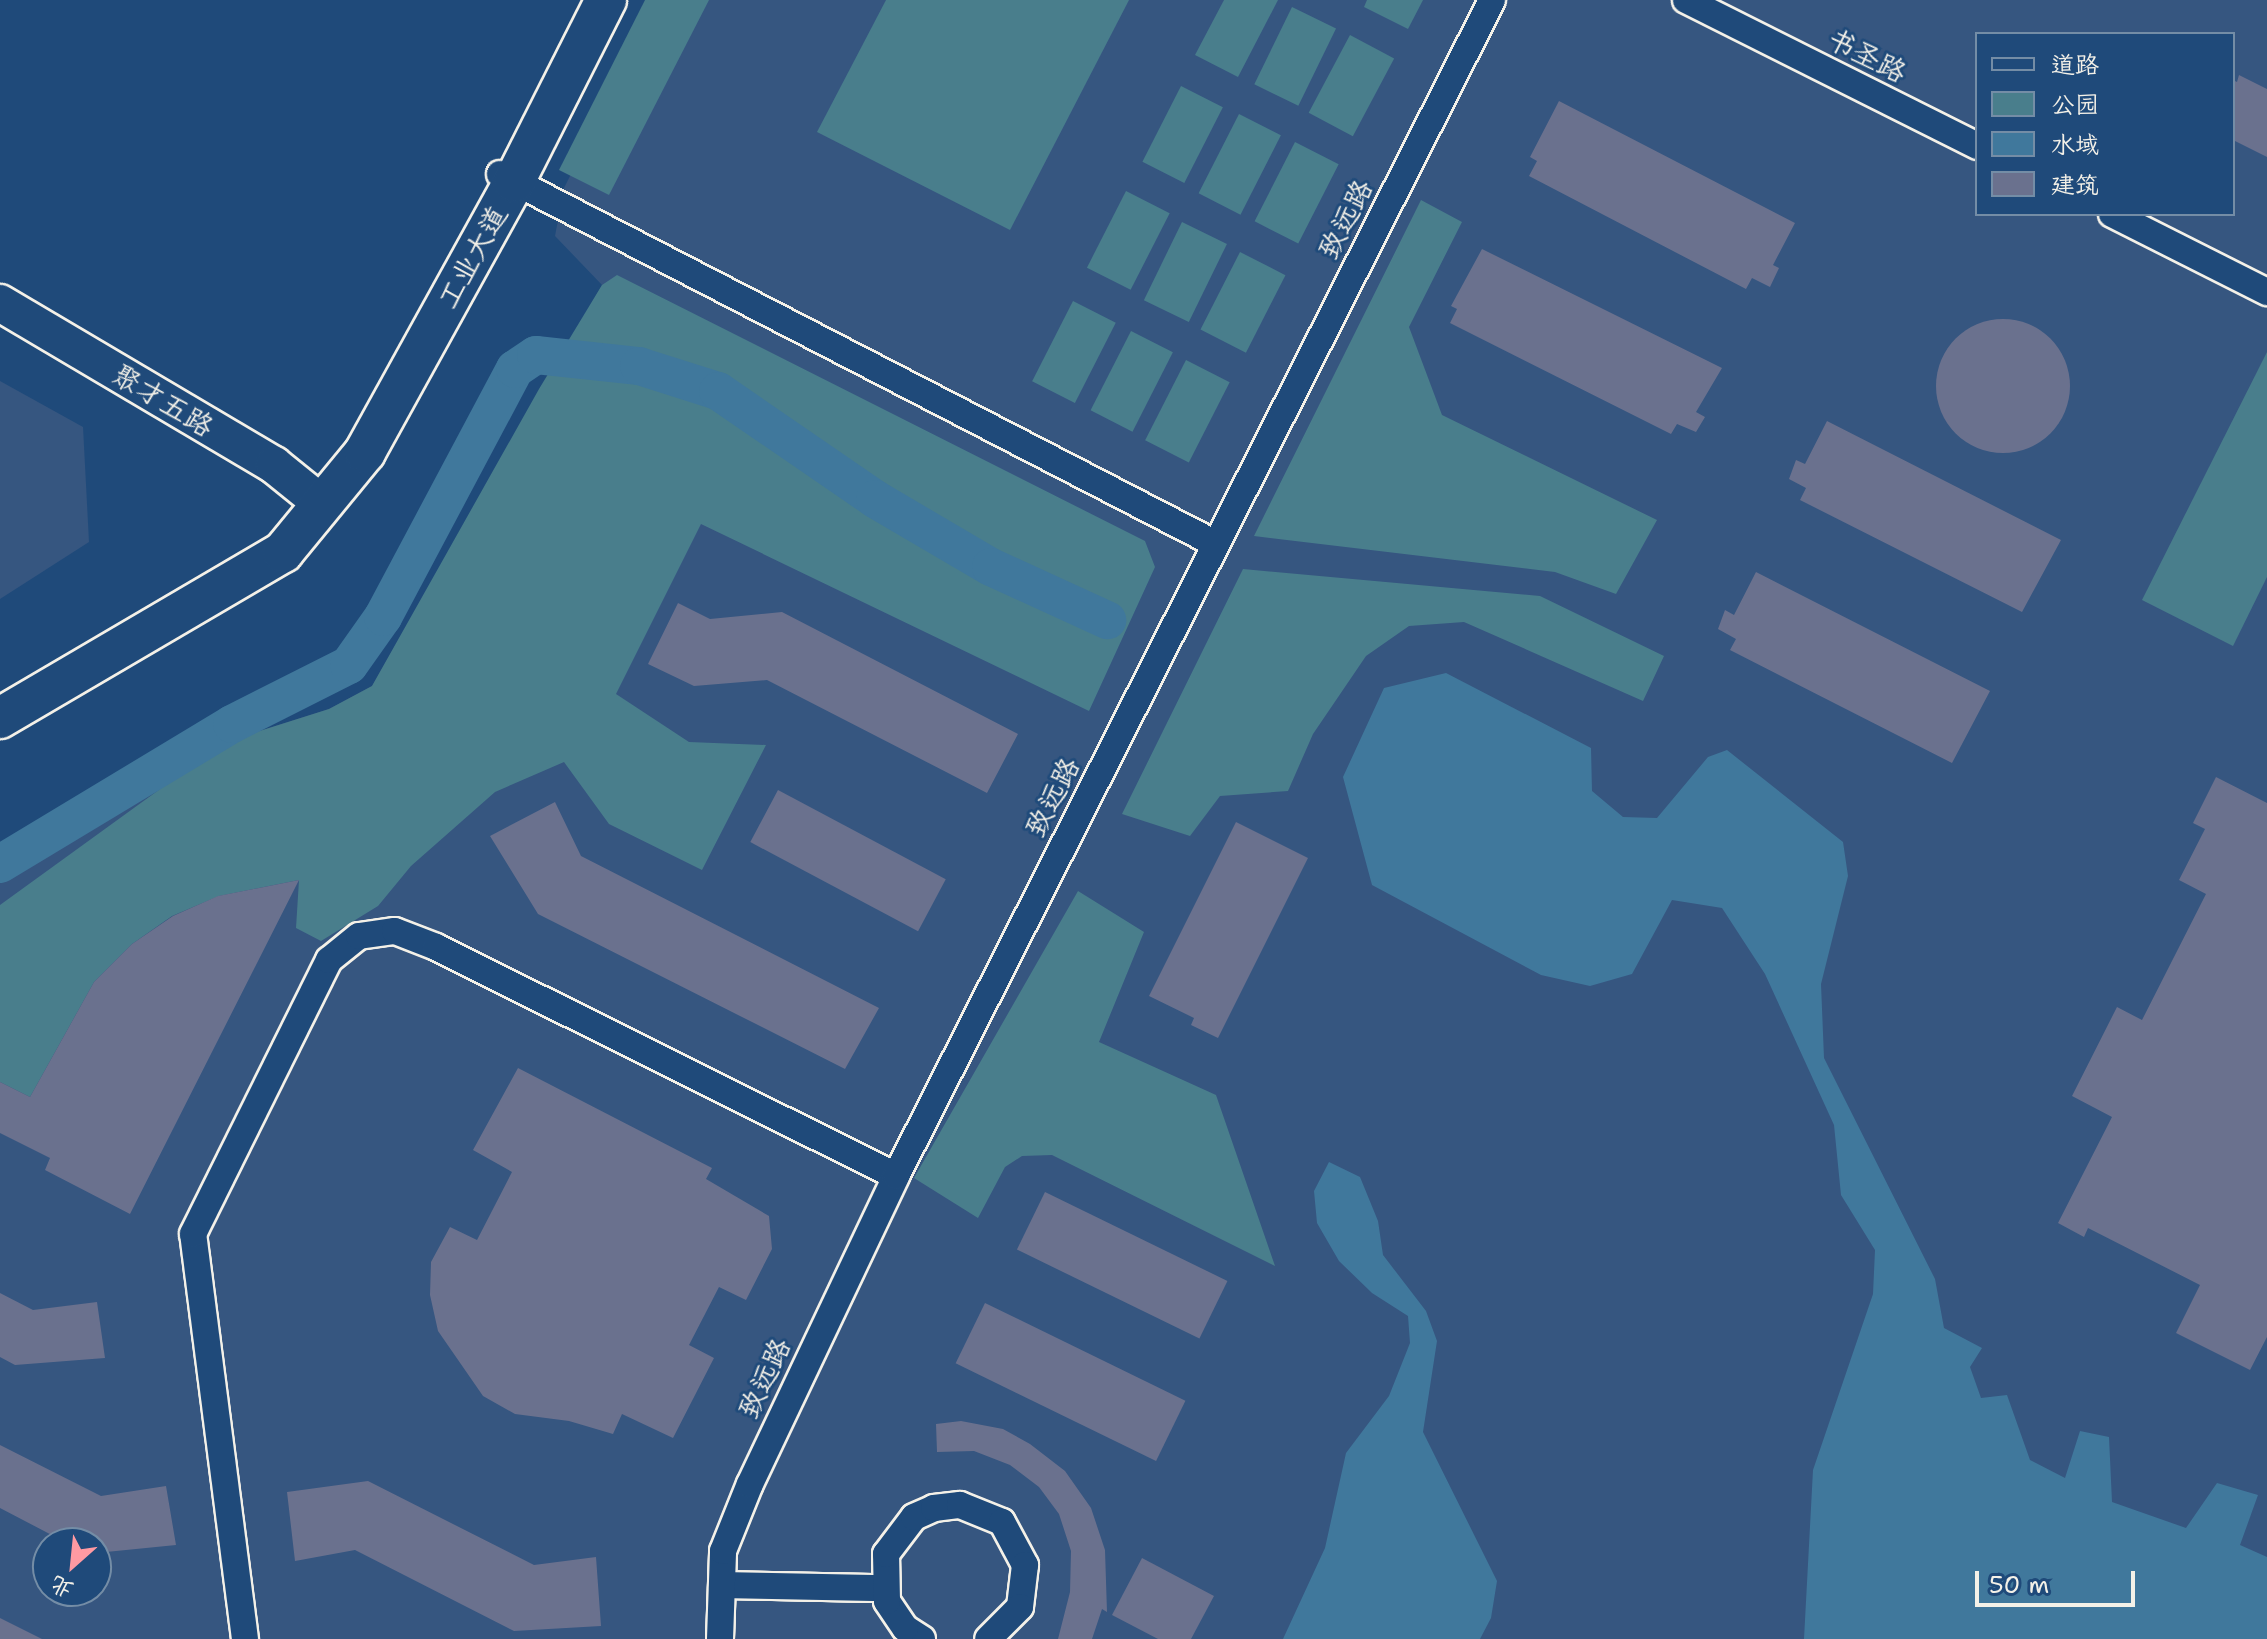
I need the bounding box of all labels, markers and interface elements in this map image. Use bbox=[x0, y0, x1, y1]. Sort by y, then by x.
street label: 书圣路 bbox=[1822, 21, 1912, 89]
legend bbox=[1975, 32, 2235, 216]
text: 道路 bbox=[2051, 49, 2099, 81]
text: 公园 bbox=[2051, 89, 2099, 121]
text: 水域 bbox=[2051, 129, 2099, 161]
text: 建筑 bbox=[2051, 169, 2099, 201]
street label: 致远路 bbox=[1311, 174, 1379, 264]
street label: 工业大道 bbox=[430, 200, 514, 314]
street label: 聚才五路 bbox=[106, 357, 220, 443]
street label: 致远路 bbox=[1018, 752, 1086, 842]
street label: 致远路 bbox=[731, 1333, 797, 1423]
north arrow bbox=[32, 1527, 112, 1607]
scale bar bbox=[1979, 1555, 2139, 1605]
text: 北 bbox=[45, 1569, 78, 1605]
text: 50 m bbox=[1989, 1569, 2049, 1601]

